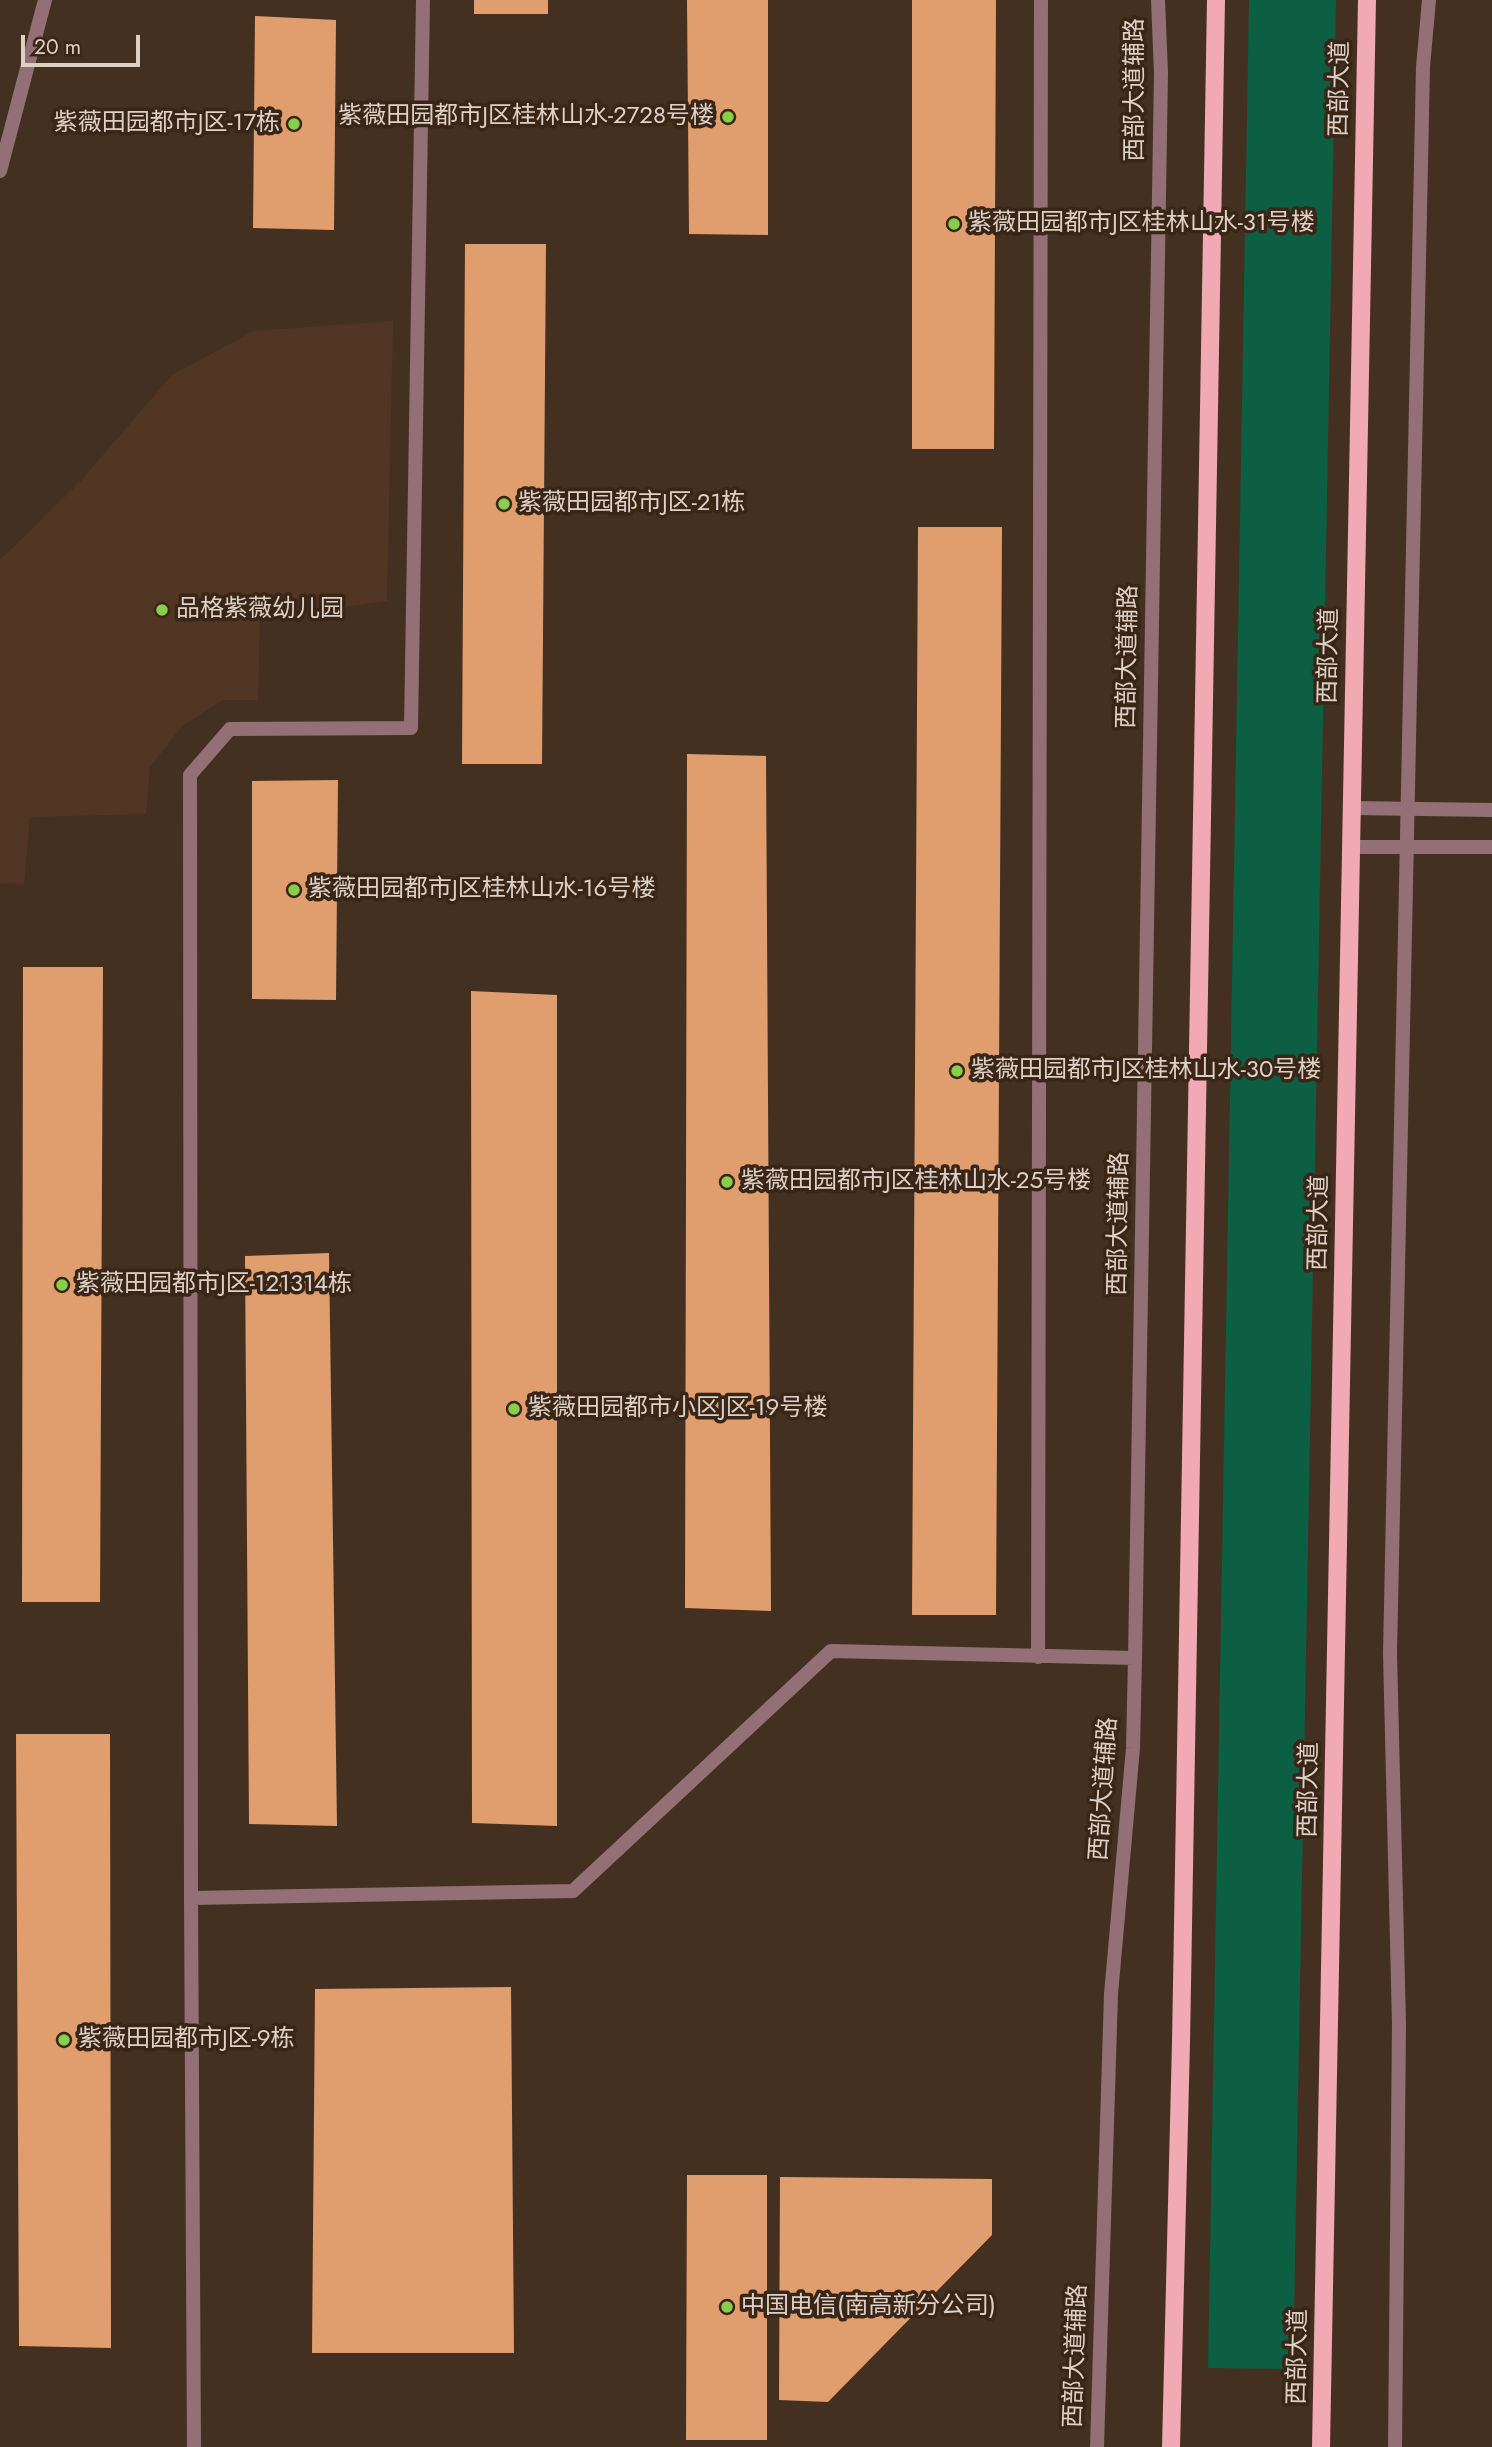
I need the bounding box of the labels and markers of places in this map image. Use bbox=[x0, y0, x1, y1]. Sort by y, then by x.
place label: 紫薇田园都市J区桂林山水-2728号楼 bbox=[338, 103, 714, 131]
marker: 紫薇田园都市J区桂林山水-2728号楼 bbox=[720, 109, 736, 125]
place label: 紫薇田园都市J区-17栋 bbox=[54, 110, 280, 138]
marker: 紫薇田园都市J区-17栋 bbox=[286, 116, 302, 132]
place label: 紫薇田园都市J区桂林山水-31号楼 bbox=[968, 210, 1315, 238]
marker: 紫薇田园都市J区桂林山水-31号楼 bbox=[946, 216, 962, 232]
place label: 紫薇田园都市J区-21栋 bbox=[518, 490, 745, 518]
marker: 紫薇田园都市J区-21栋 bbox=[496, 496, 512, 512]
place label: 品格紫薇幼儿园 bbox=[176, 596, 344, 624]
marker: 品格紫薇幼儿园 bbox=[154, 602, 170, 618]
place label: 紫薇田园都市J区桂林山水-16号楼 bbox=[308, 876, 655, 904]
marker: 紫薇田园都市J区桂林山水-16号楼 bbox=[286, 882, 302, 898]
place label: 紫薇田园都市J区桂林山水-30号楼 bbox=[971, 1057, 1321, 1085]
marker: 紫薇田园都市J区桂林山水-30号楼 bbox=[949, 1063, 965, 1079]
place label: 紫薇田园都市J区桂林山水-25号楼 bbox=[741, 1168, 1091, 1196]
marker: 紫薇田园都市J区桂林山水-25号楼 bbox=[719, 1174, 735, 1190]
place label: 紫薇田园都市J区-121314栋 bbox=[76, 1271, 352, 1299]
marker: 紫薇田园都市J区-121314栋 bbox=[54, 1277, 70, 1293]
place label: 紫薇田园都市小区J区-19号楼 bbox=[528, 1395, 827, 1423]
marker: 紫薇田园都市小区J区-19号楼 bbox=[506, 1401, 522, 1417]
place label: 紫薇田园都市J区-9栋 bbox=[78, 2026, 295, 2054]
marker: 紫薇田园都市J区-9栋 bbox=[56, 2032, 72, 2048]
place label: 中国电信(南高新分公司) bbox=[741, 2293, 996, 2321]
marker: 中国电信(南高新分公司) bbox=[719, 2299, 735, 2315]

